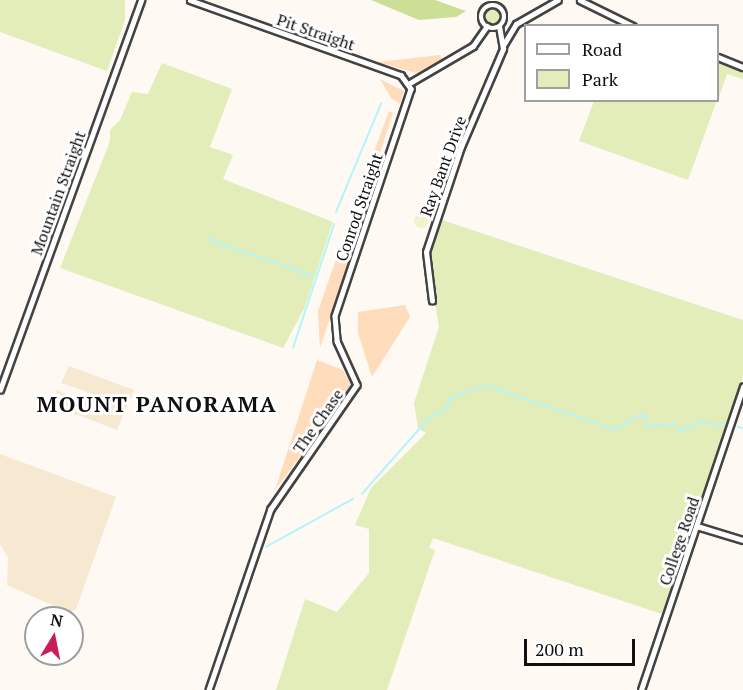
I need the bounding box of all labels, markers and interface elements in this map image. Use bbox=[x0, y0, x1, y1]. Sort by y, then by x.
street label: Pit Straight bbox=[274, 10, 358, 54]
legend bbox=[524, 24, 719, 102]
text: Road bbox=[582, 37, 622, 61]
text: Park bbox=[582, 67, 618, 91]
street label: Ray Bant Drive bbox=[416, 113, 470, 219]
street label: Mountain Straight bbox=[27, 128, 89, 258]
street label: Conrod Straight bbox=[331, 150, 387, 264]
street label: The Chase bbox=[289, 385, 347, 457]
district label: MOUNT PANORAMA bbox=[37, 391, 277, 417]
street label: College Road bbox=[655, 494, 703, 588]
north arrow bbox=[24, 606, 84, 666]
text: N bbox=[49, 608, 65, 632]
scale bar bbox=[527, 627, 638, 665]
text: 200 m bbox=[535, 637, 584, 661]

